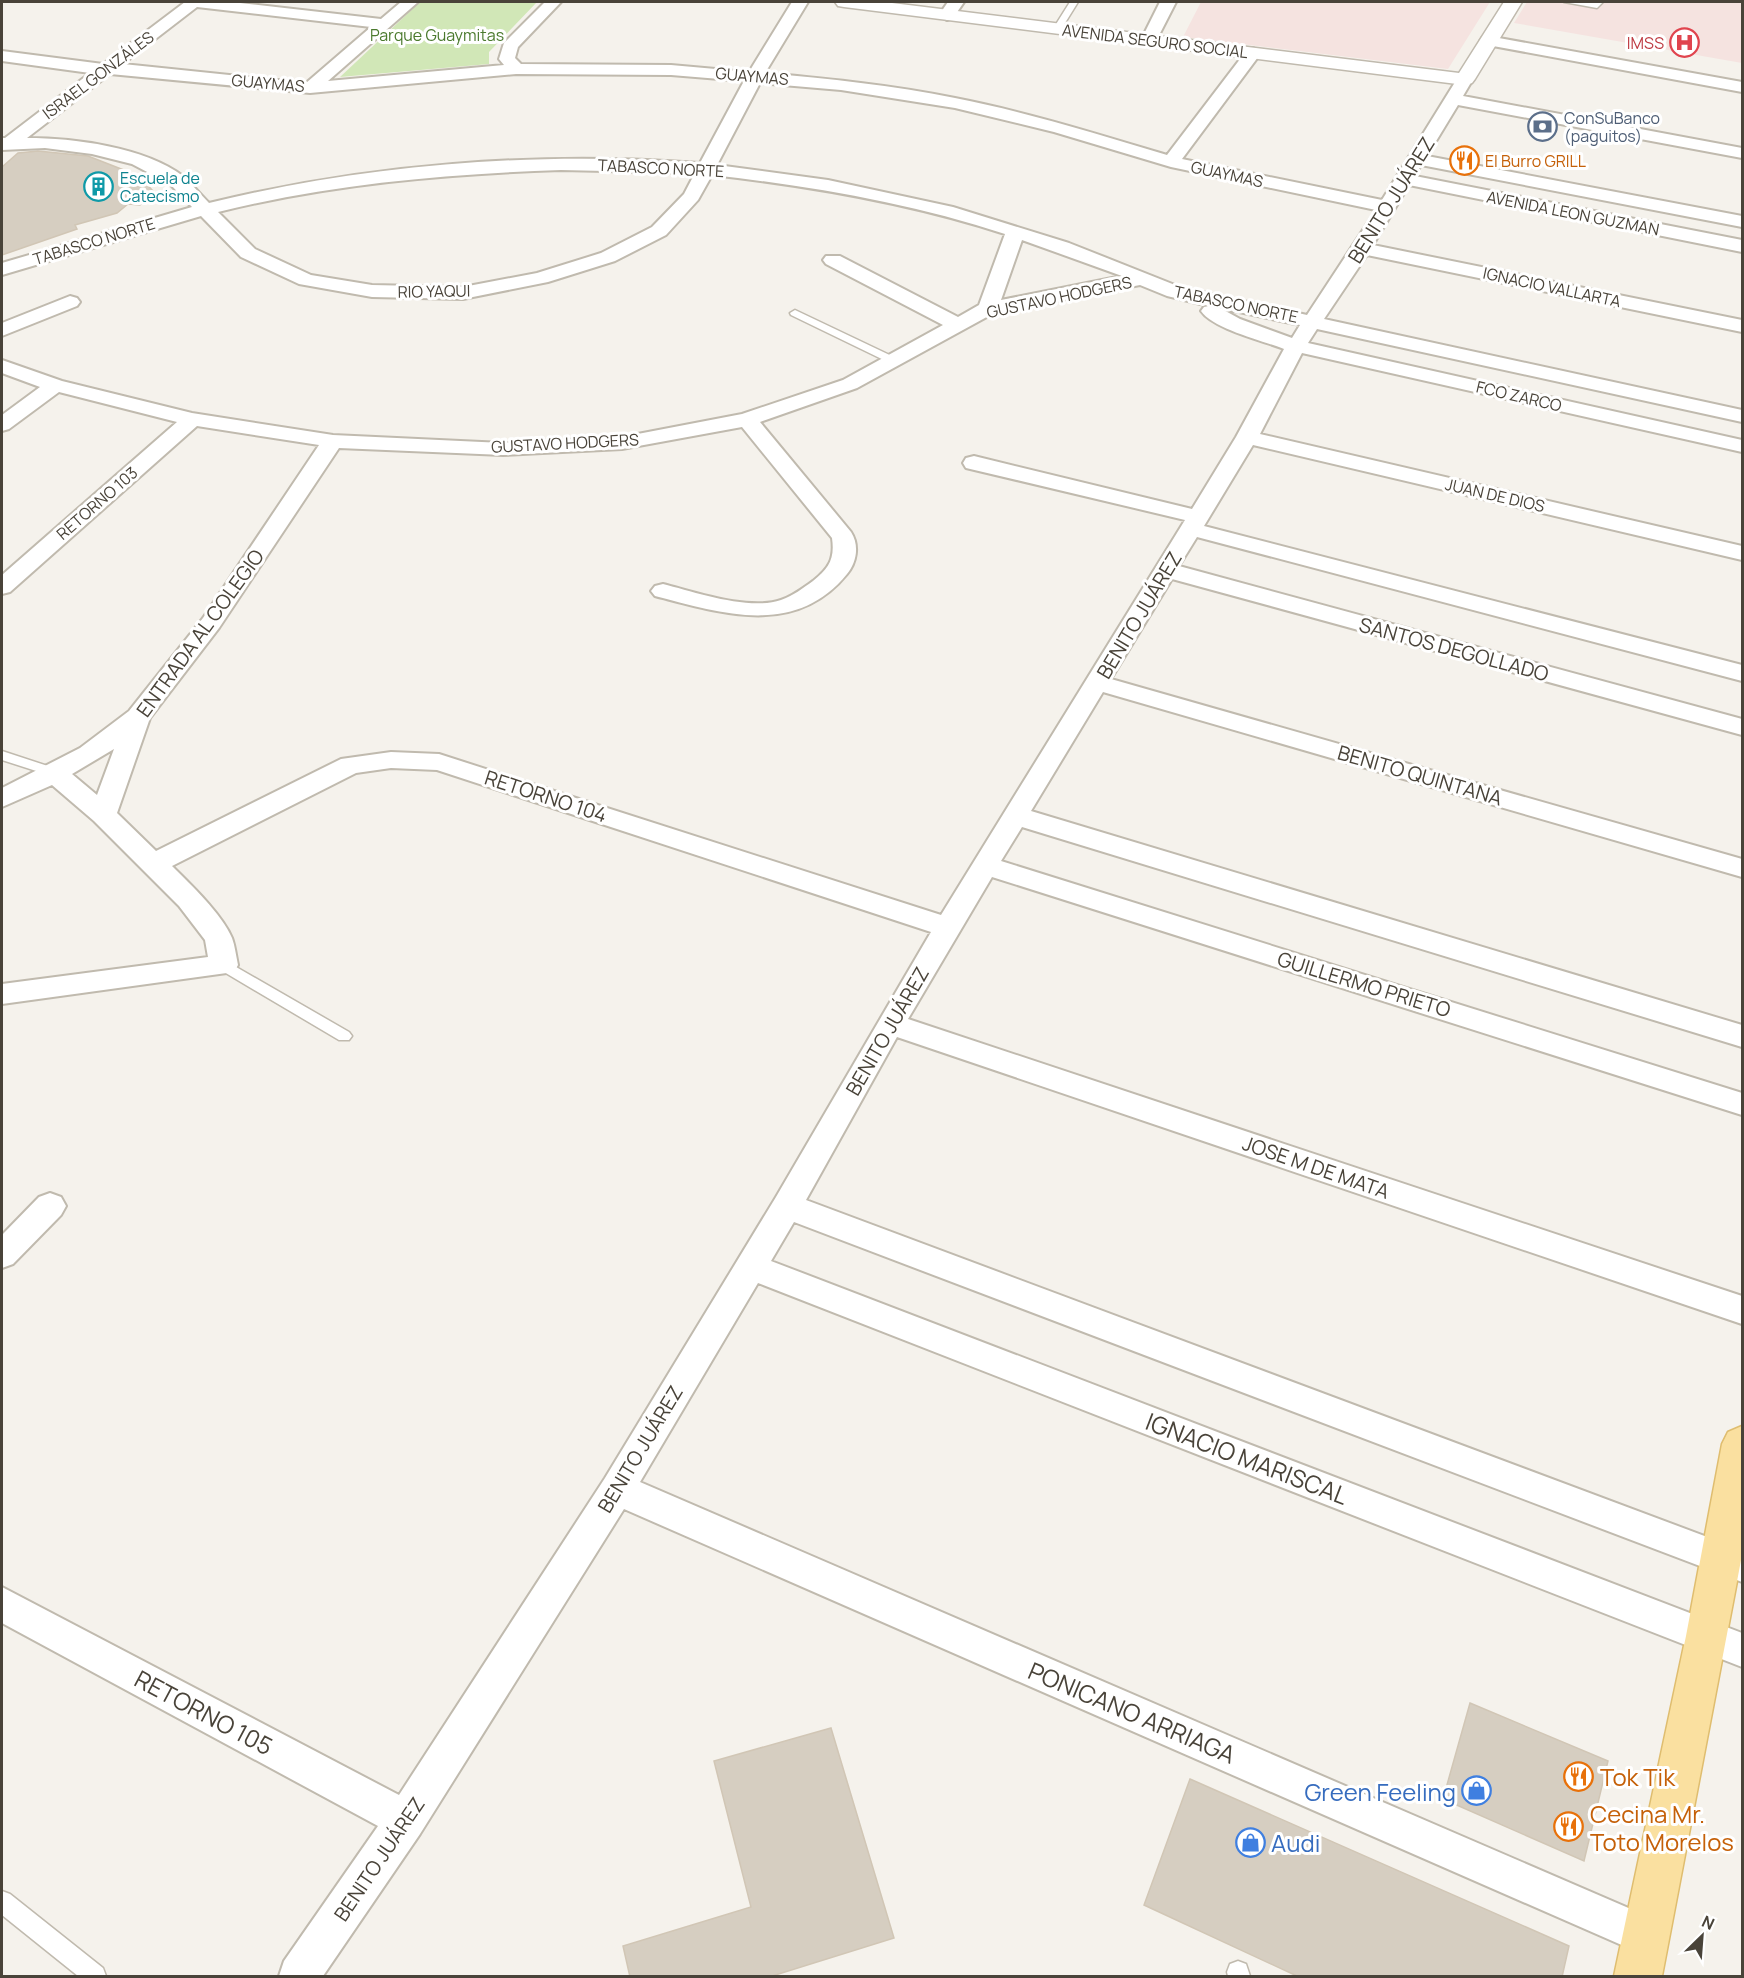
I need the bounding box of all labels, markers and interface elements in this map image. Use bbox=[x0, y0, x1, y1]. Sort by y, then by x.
street label: AVENIDA SEGURO SOCIAL bbox=[1061, 19, 1249, 63]
park label: Parque Guaymitas bbox=[370, 24, 504, 46]
street label: ISRAEL GONZÁLES bbox=[38, 26, 158, 124]
hospital icon: IMSS bbox=[1669, 27, 1701, 59]
place label: IMSS bbox=[1627, 32, 1664, 54]
street label: GUAYMAS bbox=[715, 62, 790, 90]
street label: GUAYMAS bbox=[231, 69, 306, 97]
place label: ConSuBanco (paguitos) bbox=[1564, 107, 1660, 147]
bank icon: ConSuBanco (paguitos) bbox=[1527, 111, 1559, 143]
street label: BENITO JUÁREZ bbox=[1341, 132, 1441, 268]
restaurant icon: El Burro GRILL bbox=[1448, 145, 1480, 177]
place label: El Burro GRILL bbox=[1485, 150, 1586, 172]
street label: TABASCO NORTE bbox=[597, 154, 725, 182]
street label: GUAYMAS bbox=[1189, 156, 1265, 192]
place label: Escuela de Catecismo bbox=[120, 167, 200, 207]
building icon: Escuela de Catecismo bbox=[83, 171, 115, 203]
street label: AVENIDA LEON GUZMAN bbox=[1485, 185, 1661, 241]
street label: TABASCO NORTE bbox=[30, 212, 158, 270]
street label: IGNACIO VALLARTA bbox=[1481, 262, 1623, 312]
street label: GUSTAVO HODGERS bbox=[984, 271, 1134, 323]
street label: RIO YAQUI bbox=[397, 279, 471, 303]
street label: TABASCO NORTE bbox=[1172, 280, 1300, 328]
street label: FCO ZARCO bbox=[1474, 375, 1564, 417]
street label: GUSTAVO HODGERS bbox=[491, 428, 640, 458]
street label: RETORNO 103 bbox=[52, 462, 142, 544]
street label: JUAN DE DIOS bbox=[1443, 473, 1547, 517]
street label: ENTRADA AL COLEGIO bbox=[130, 544, 270, 722]
street label: BENITO JUÁREZ bbox=[1090, 546, 1188, 684]
street label: SANTOS DEGOLLADO bbox=[1356, 611, 1552, 687]
street label: BENITO QUINTANA bbox=[1335, 739, 1506, 811]
street label: RETORNO 104 bbox=[481, 764, 611, 828]
street label: GUILLERMO PRIETO bbox=[1274, 945, 1454, 1023]
street label: BENITO JUÁREZ bbox=[839, 962, 935, 1100]
street label: JOSE M DE MATA bbox=[1239, 1129, 1393, 1205]
street label: BENITO JUÁREZ bbox=[591, 1380, 689, 1518]
street label: IGNACIO MARISCAL bbox=[1141, 1404, 1353, 1512]
street label: PONICANO ARRIAGA bbox=[1023, 1653, 1241, 1771]
street label: RETORNO 105 bbox=[129, 1662, 279, 1762]
restaurant icon: Tok Tik bbox=[1563, 1760, 1595, 1792]
place label: Tok Tik bbox=[1600, 1760, 1676, 1793]
place label: Green Feeling bbox=[1304, 1775, 1456, 1808]
shop icon: Green Feeling bbox=[1461, 1775, 1493, 1807]
street label: BENITO JUÁREZ bbox=[328, 1792, 430, 1926]
place label: Cecina Mr. Toto Morelos bbox=[1590, 1797, 1734, 1858]
restaurant icon: Cecina Mr. Toto Morelos bbox=[1553, 1811, 1585, 1843]
shop icon: Audi bbox=[1234, 1826, 1266, 1858]
place label: Audi bbox=[1271, 1826, 1320, 1859]
north arrow bbox=[1672, 1906, 1732, 1966]
text: N bbox=[1698, 1910, 1718, 1935]

